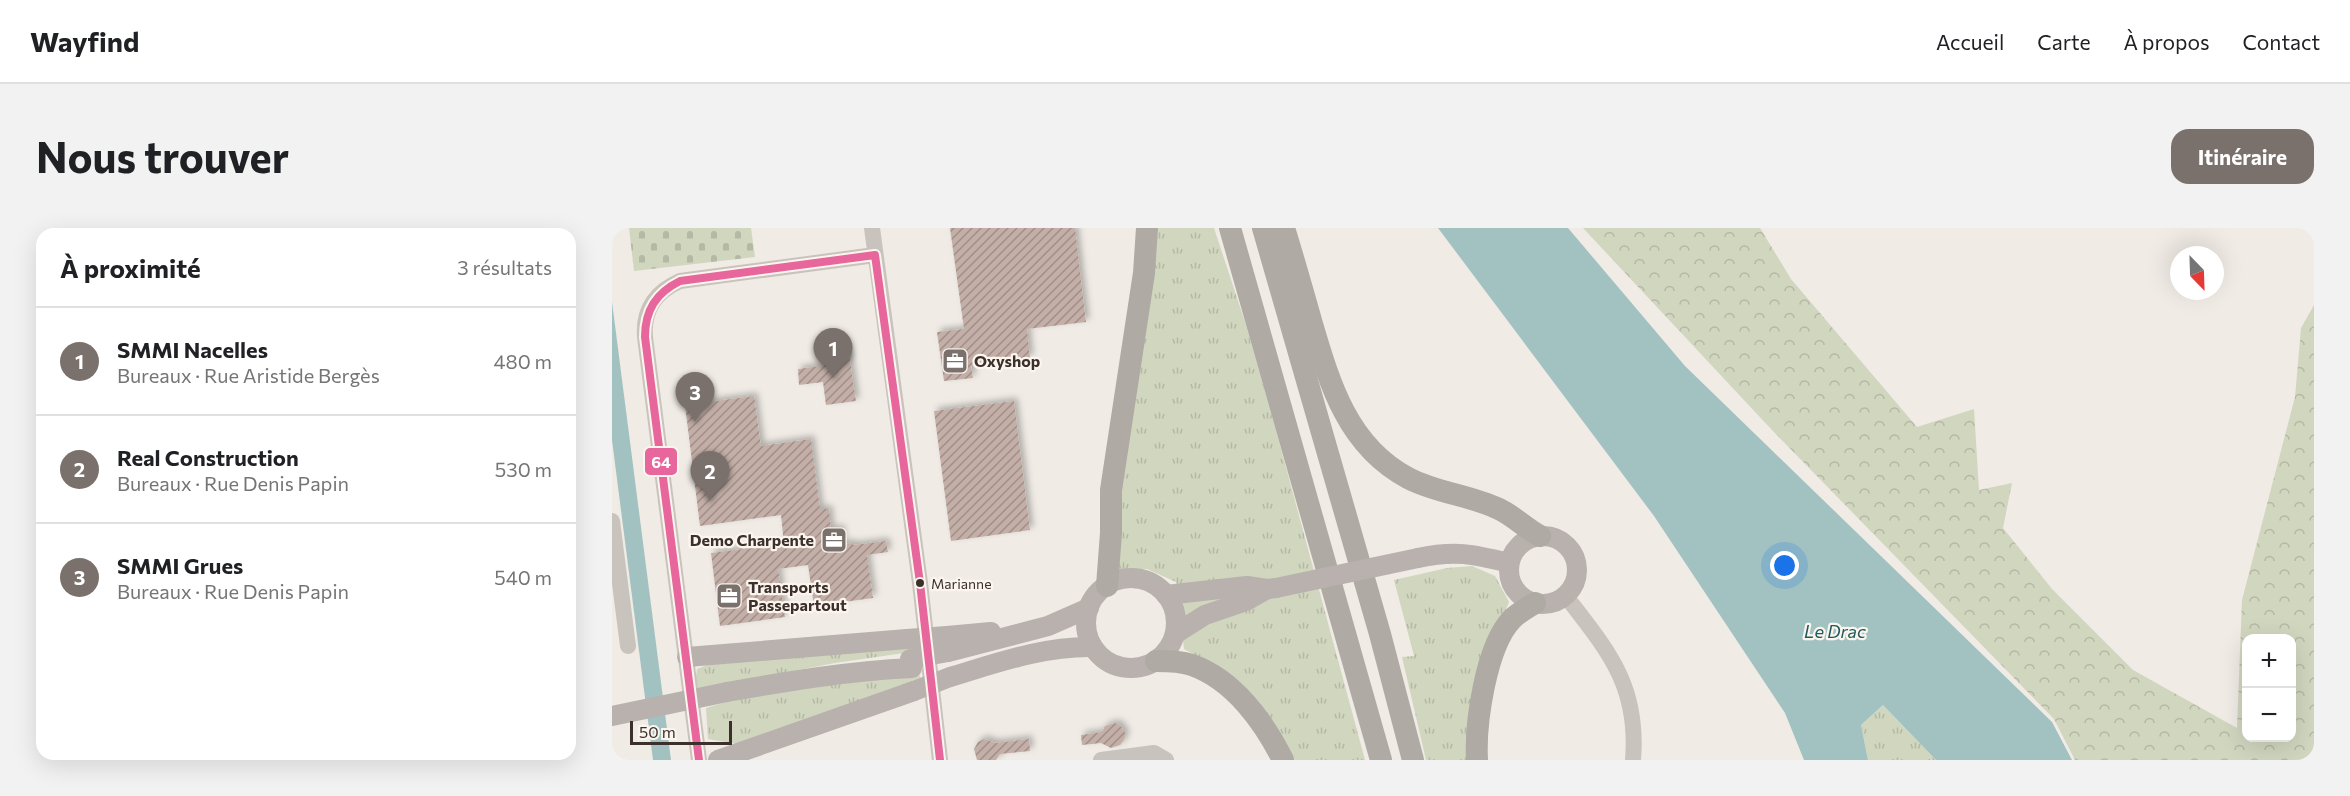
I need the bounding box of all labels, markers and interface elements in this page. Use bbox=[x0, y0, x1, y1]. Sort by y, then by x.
text: Wayfind bbox=[30, 24, 139, 58]
text: Accueil bbox=[1936, 29, 2004, 54]
text: Carte bbox=[2037, 29, 2091, 54]
text: À propos bbox=[2124, 29, 2209, 54]
text: Contact bbox=[2242, 29, 2320, 54]
button: Itinéraire bbox=[2171, 129, 2314, 184]
text: Nous trouver bbox=[36, 130, 289, 182]
north arrow bbox=[2170, 246, 2224, 300]
text: À proximité bbox=[60, 252, 201, 283]
text: 3 résultats bbox=[457, 255, 552, 279]
pin: 1 bbox=[814, 328, 852, 378]
text: SMMI Nacelles bbox=[117, 336, 268, 363]
office icon: Oxyshop bbox=[940, 346, 970, 376]
text: 1 bbox=[75, 349, 84, 373]
text: 480 m bbox=[494, 349, 552, 373]
place label: Oxyshop bbox=[974, 351, 1040, 370]
text: Bureaux · Rue Aristide Bergès bbox=[117, 363, 380, 387]
pin: 3 bbox=[676, 372, 715, 422]
text: Real Construction bbox=[117, 444, 299, 471]
line badge: 64 bbox=[644, 447, 678, 476]
text: 64 bbox=[651, 452, 671, 471]
pin: 2 bbox=[690, 452, 730, 501]
text: 2 bbox=[74, 457, 85, 481]
text: 530 m bbox=[495, 457, 552, 481]
text: Bureaux · Rue Denis Papin bbox=[117, 471, 349, 495]
office icon: Demo Charpente bbox=[819, 525, 849, 555]
place label: Demo Charpente bbox=[690, 530, 814, 549]
your location bbox=[1770, 551, 1799, 580]
text: SMMI Grues bbox=[117, 552, 243, 579]
text: 3 bbox=[74, 565, 85, 589]
text: 540 m bbox=[494, 565, 552, 589]
place label: Marianne bbox=[931, 575, 992, 592]
place label: Transports Passepartout bbox=[748, 577, 847, 614]
marker: Marianne bbox=[914, 577, 926, 589]
text: Bureaux · Rue Denis Papin bbox=[117, 579, 349, 603]
office icon: Transports Passepartout bbox=[714, 581, 744, 611]
water label: Le Drac bbox=[1804, 620, 1866, 642]
map controls bbox=[2242, 634, 2296, 742]
button: + bbox=[2242, 634, 2296, 688]
button: − bbox=[2242, 688, 2296, 742]
scale bar bbox=[630, 718, 732, 746]
text: 50 m bbox=[639, 722, 676, 741]

